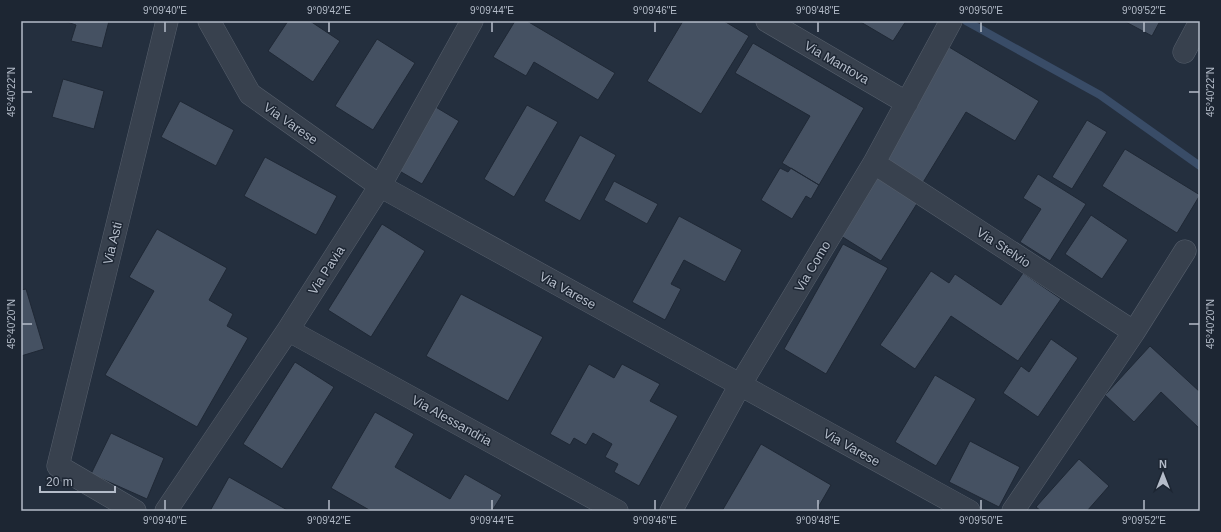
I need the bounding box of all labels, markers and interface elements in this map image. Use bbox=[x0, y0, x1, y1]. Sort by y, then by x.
text: 9°09'40"E bbox=[143, 5, 187, 16]
text: 9°09'42"E bbox=[307, 5, 351, 16]
text: 9°09'44"E bbox=[470, 5, 514, 16]
text: 9°09'46"E bbox=[633, 5, 677, 16]
text: 9°09'48"E bbox=[796, 5, 840, 16]
text: 9°09'50"E bbox=[959, 5, 1003, 16]
text: 9°09'52"E bbox=[1122, 5, 1166, 16]
street label: Via Mantova bbox=[802, 38, 872, 87]
text: 45°40'22"N bbox=[6, 67, 17, 117]
text: 45°40'22"N bbox=[1205, 67, 1216, 117]
street label: Via Varese bbox=[261, 99, 321, 147]
street label: Via Asti bbox=[100, 220, 125, 266]
street label: Via Stelvio bbox=[974, 224, 1033, 270]
street label: Via Como bbox=[791, 238, 833, 294]
street label: Via Pavia bbox=[305, 243, 348, 297]
street label: Via Varese bbox=[537, 269, 599, 312]
text: 45°40'20"N bbox=[6, 299, 17, 349]
text: 45°40'20"N bbox=[1205, 299, 1216, 349]
street label: Via Alessandria bbox=[409, 392, 495, 449]
street label: Via Varese bbox=[821, 426, 883, 469]
north arrow bbox=[1143, 454, 1183, 494]
text: N bbox=[1159, 458, 1167, 470]
scale bar bbox=[40, 468, 115, 494]
text: 20 m bbox=[46, 475, 73, 489]
text: 9°09'40"E bbox=[143, 515, 187, 526]
text: 9°09'42"E bbox=[307, 515, 351, 526]
text: 9°09'44"E bbox=[470, 515, 514, 526]
text: 9°09'46"E bbox=[633, 515, 677, 526]
text: 9°09'48"E bbox=[796, 515, 840, 526]
text: 9°09'50"E bbox=[959, 515, 1003, 526]
text: 9°09'52"E bbox=[1122, 515, 1166, 526]

